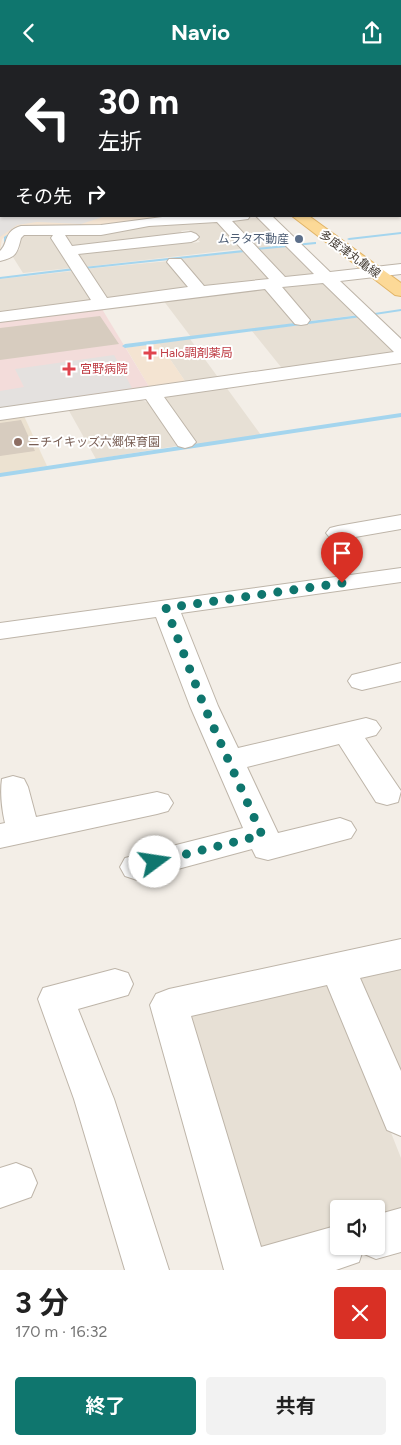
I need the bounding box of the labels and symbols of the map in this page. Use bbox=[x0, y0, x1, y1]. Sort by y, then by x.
street label: 多度津丸亀線 bbox=[317, 227, 383, 281]
place label: ムラタ不動産 bbox=[218, 232, 289, 246]
marker: ムラタ不動産 bbox=[293, 233, 305, 245]
place label: Halo調剤薬局 bbox=[160, 346, 233, 360]
marker: Halo調剤薬局 bbox=[144, 347, 156, 359]
marker: 宮野病院 bbox=[62, 362, 76, 376]
place label: 宮野病院 bbox=[80, 362, 128, 376]
place label: ニチイキッズ六郷保育園 bbox=[28, 435, 160, 449]
marker: ニチイキッズ六郷保育園 bbox=[12, 436, 24, 448]
pin bbox=[321, 532, 363, 583]
position arrow bbox=[128, 835, 180, 887]

